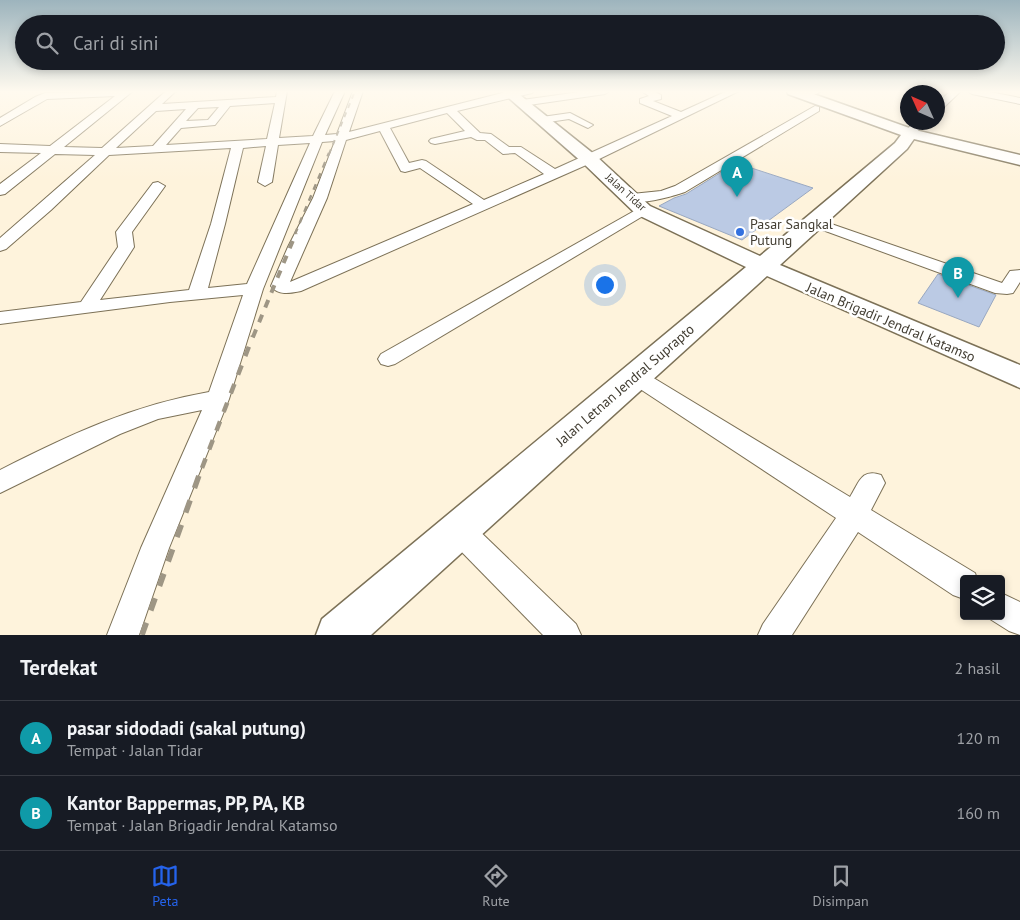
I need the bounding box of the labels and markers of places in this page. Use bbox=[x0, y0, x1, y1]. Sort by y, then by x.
pin: A bbox=[721, 156, 753, 197]
place label: Pasar Sangkal Putung bbox=[750, 215, 833, 249]
marker: Pasar Sangkal Putung bbox=[734, 226, 746, 238]
pin: B bbox=[942, 257, 974, 298]

